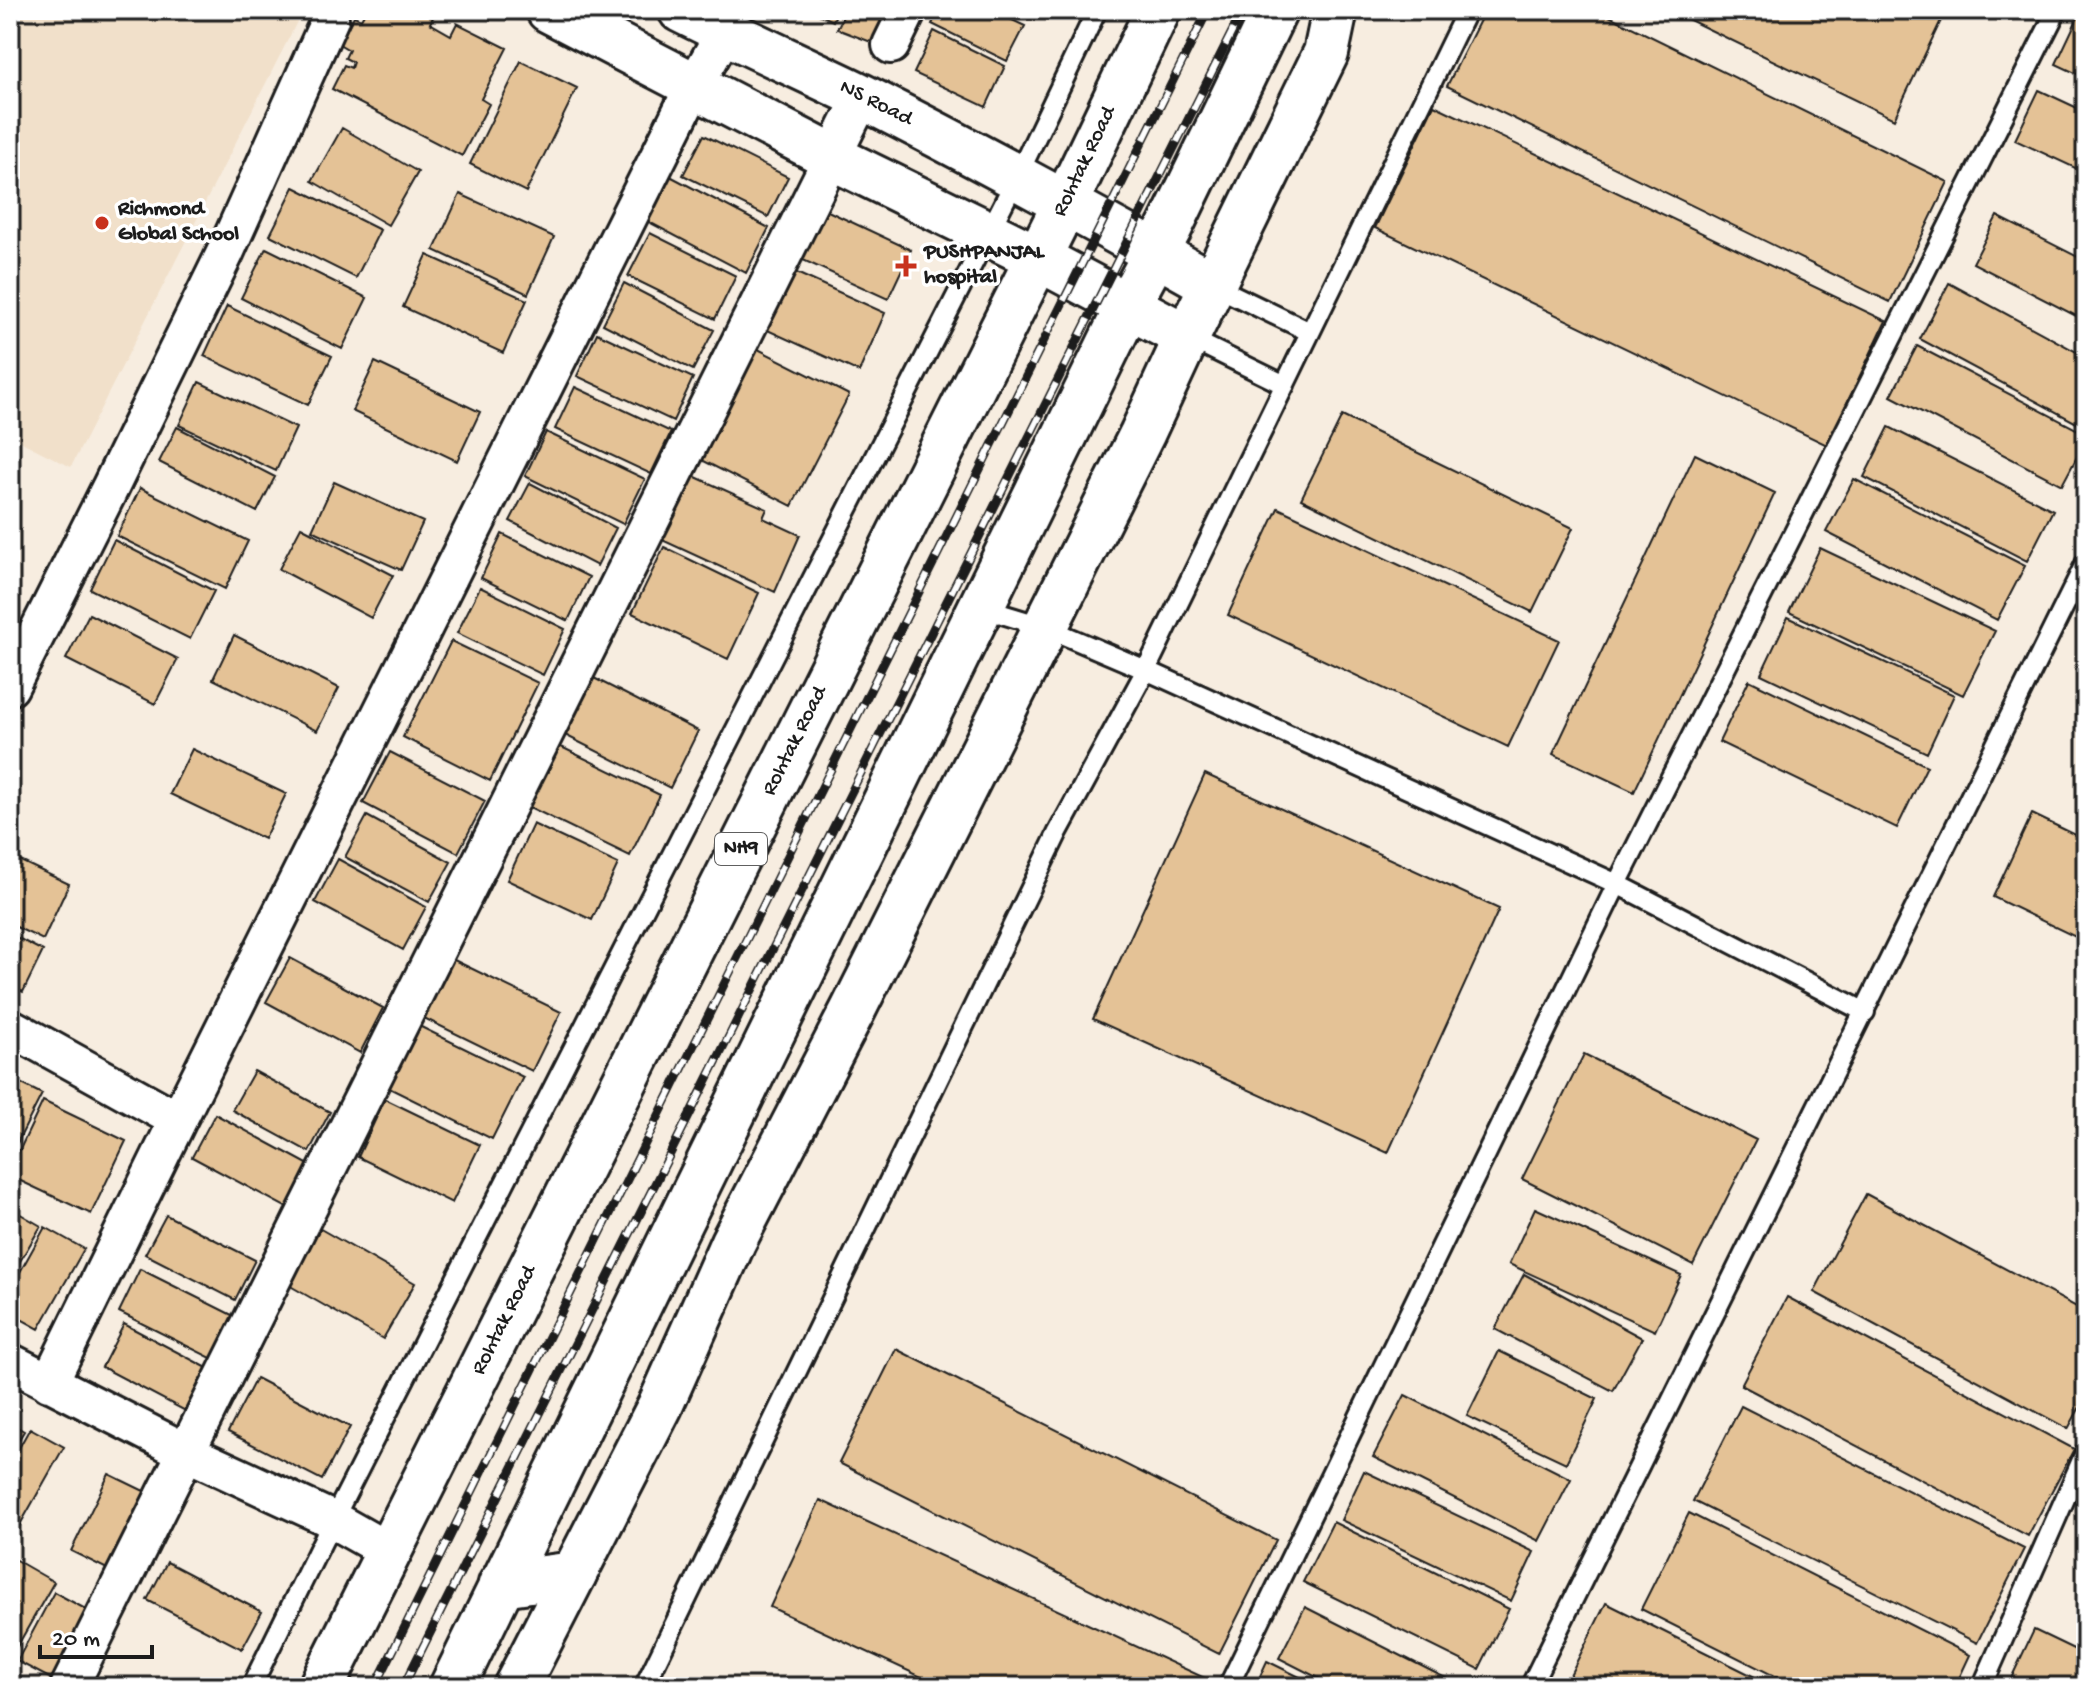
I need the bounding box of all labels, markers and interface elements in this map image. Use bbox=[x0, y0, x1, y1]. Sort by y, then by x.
street label: NS Road bbox=[835, 75, 918, 134]
street label: Rohtak Road bbox=[1048, 101, 1124, 221]
place label: Richmond Global School bbox=[117, 197, 239, 248]
marker: Richmond Global School bbox=[93, 214, 111, 232]
place label: PUSHPANJAL hospital bbox=[923, 240, 1046, 291]
marker: PUSHPANJAL hospital bbox=[895, 255, 917, 277]
street label: Rohtak Road bbox=[757, 680, 835, 800]
road number: NH9 bbox=[715, 833, 767, 865]
street label: Rohtak Road bbox=[467, 1260, 544, 1380]
scale bar bbox=[40, 1609, 152, 1659]
text: 20 m bbox=[52, 1626, 100, 1655]

